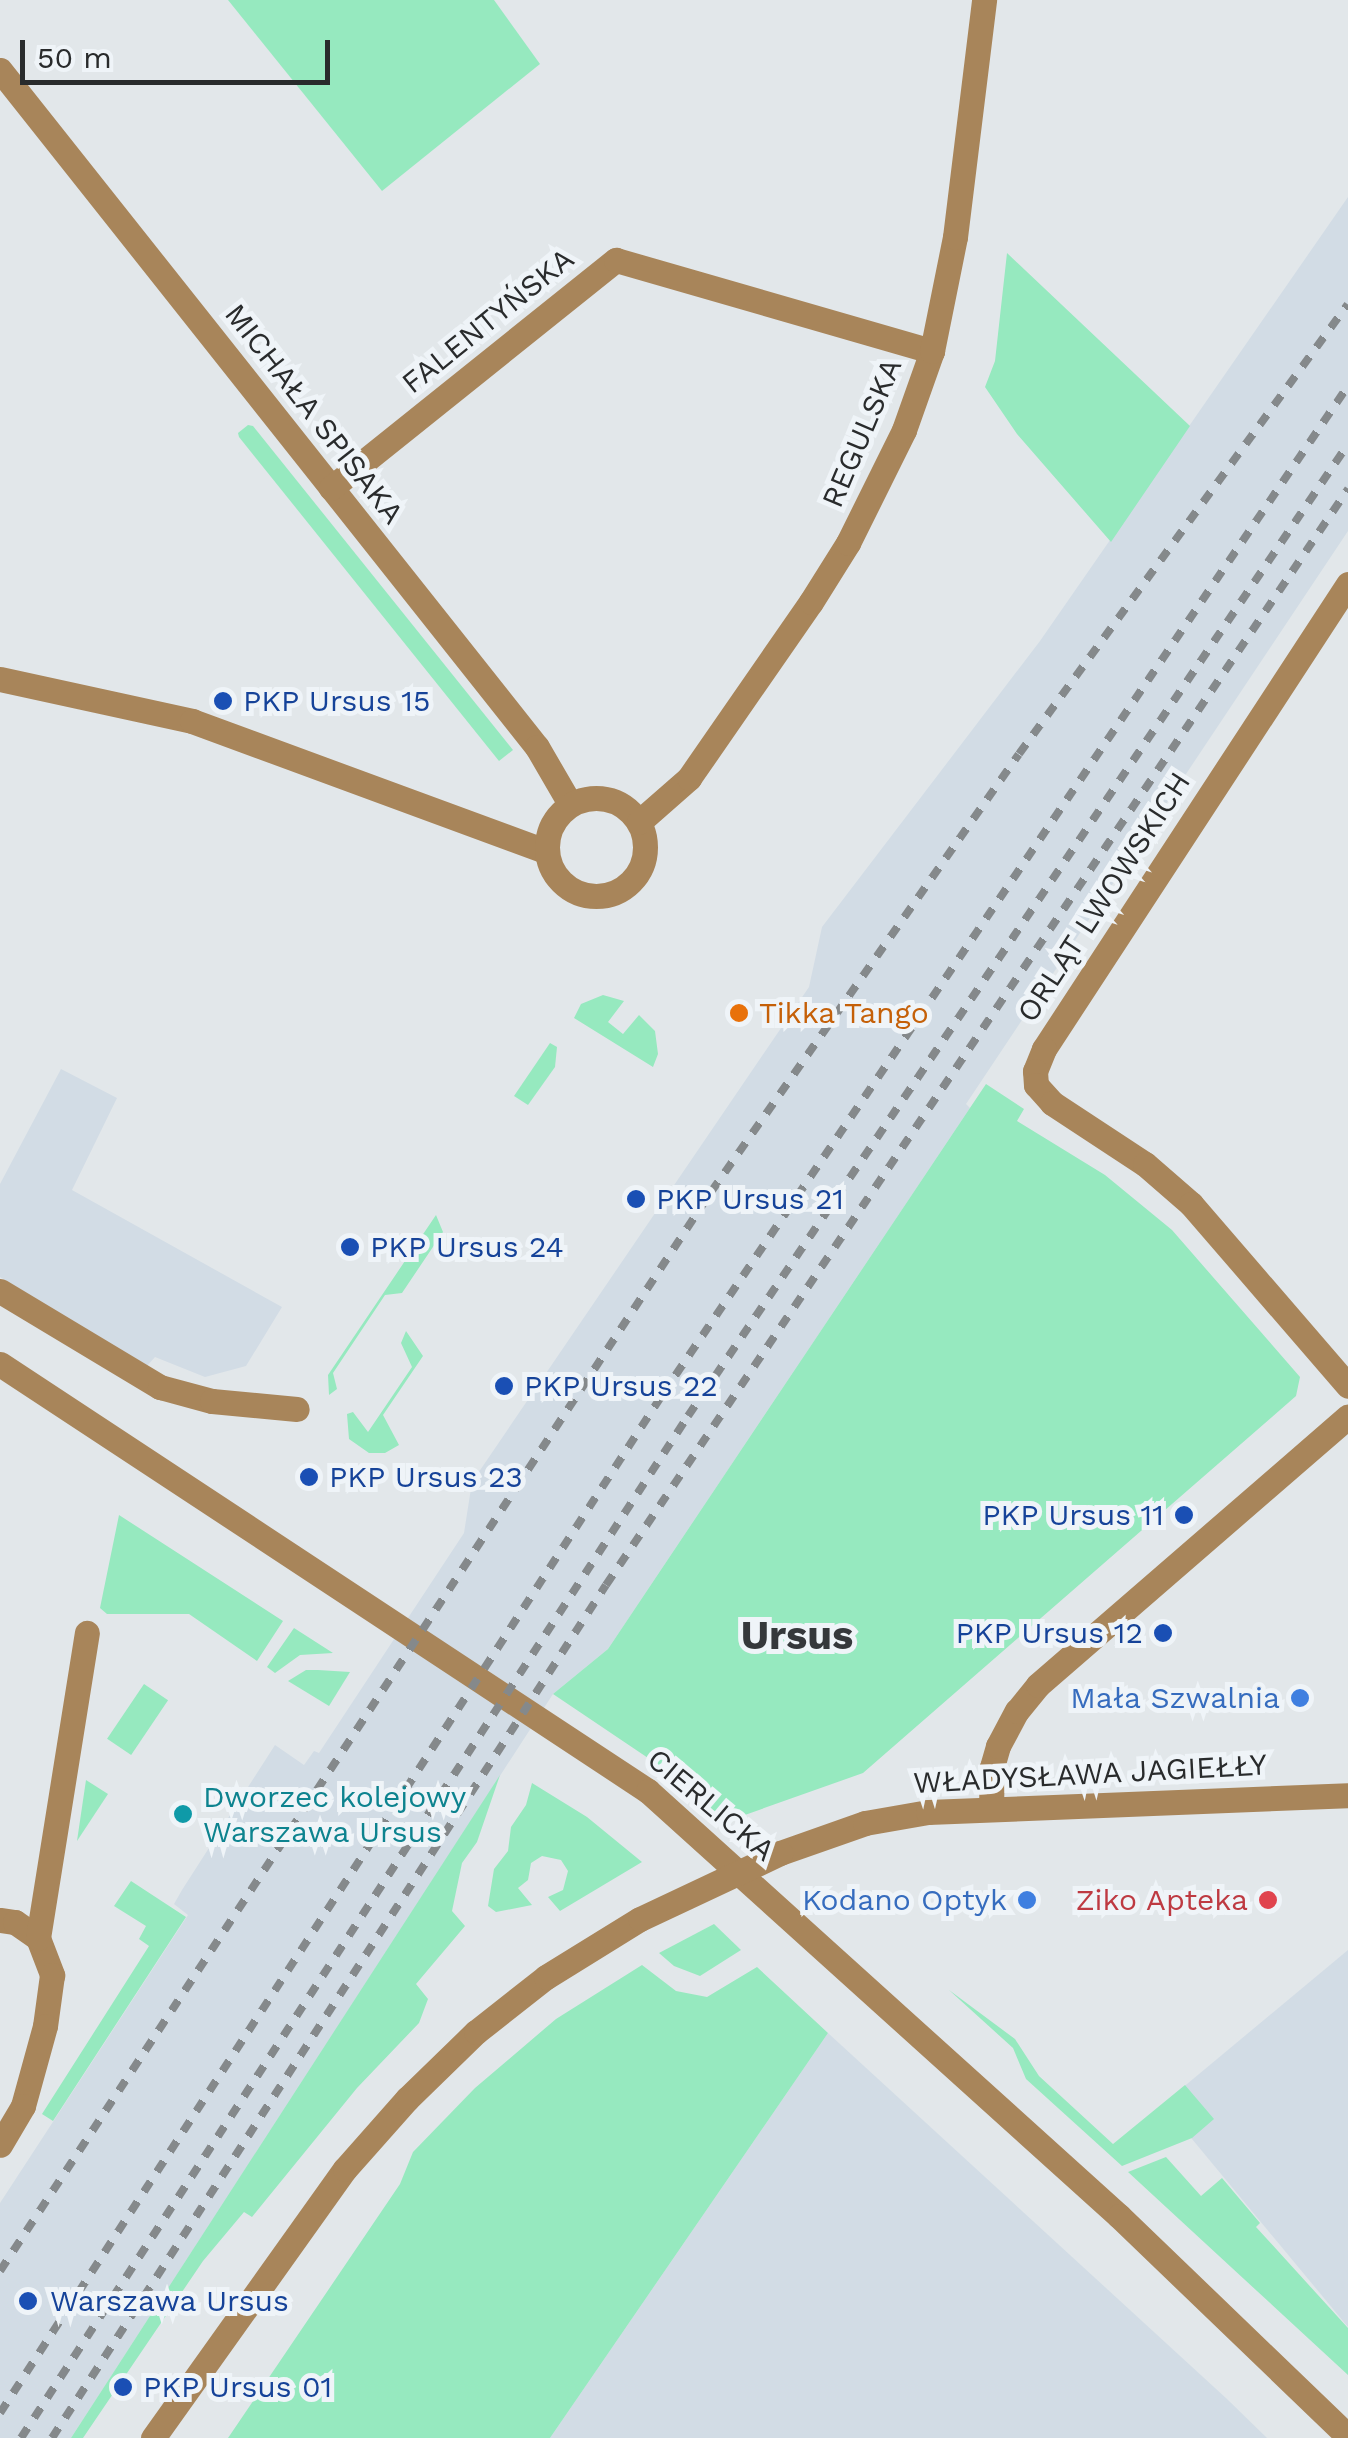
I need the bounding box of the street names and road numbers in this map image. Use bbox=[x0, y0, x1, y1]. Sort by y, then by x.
street label: FALENTYŃSKA bbox=[395, 241, 581, 401]
street label: MICHAŁA SPISAKA bbox=[217, 296, 411, 532]
street label: REGULSKA bbox=[815, 353, 909, 513]
street label: ORLĄT LWOWSKICH bbox=[1010, 765, 1198, 1029]
street label: CIERLICKA bbox=[640, 1741, 782, 1869]
street label: WŁADYSŁAWA JAGIEŁŁY bbox=[911, 1747, 1269, 1801]

